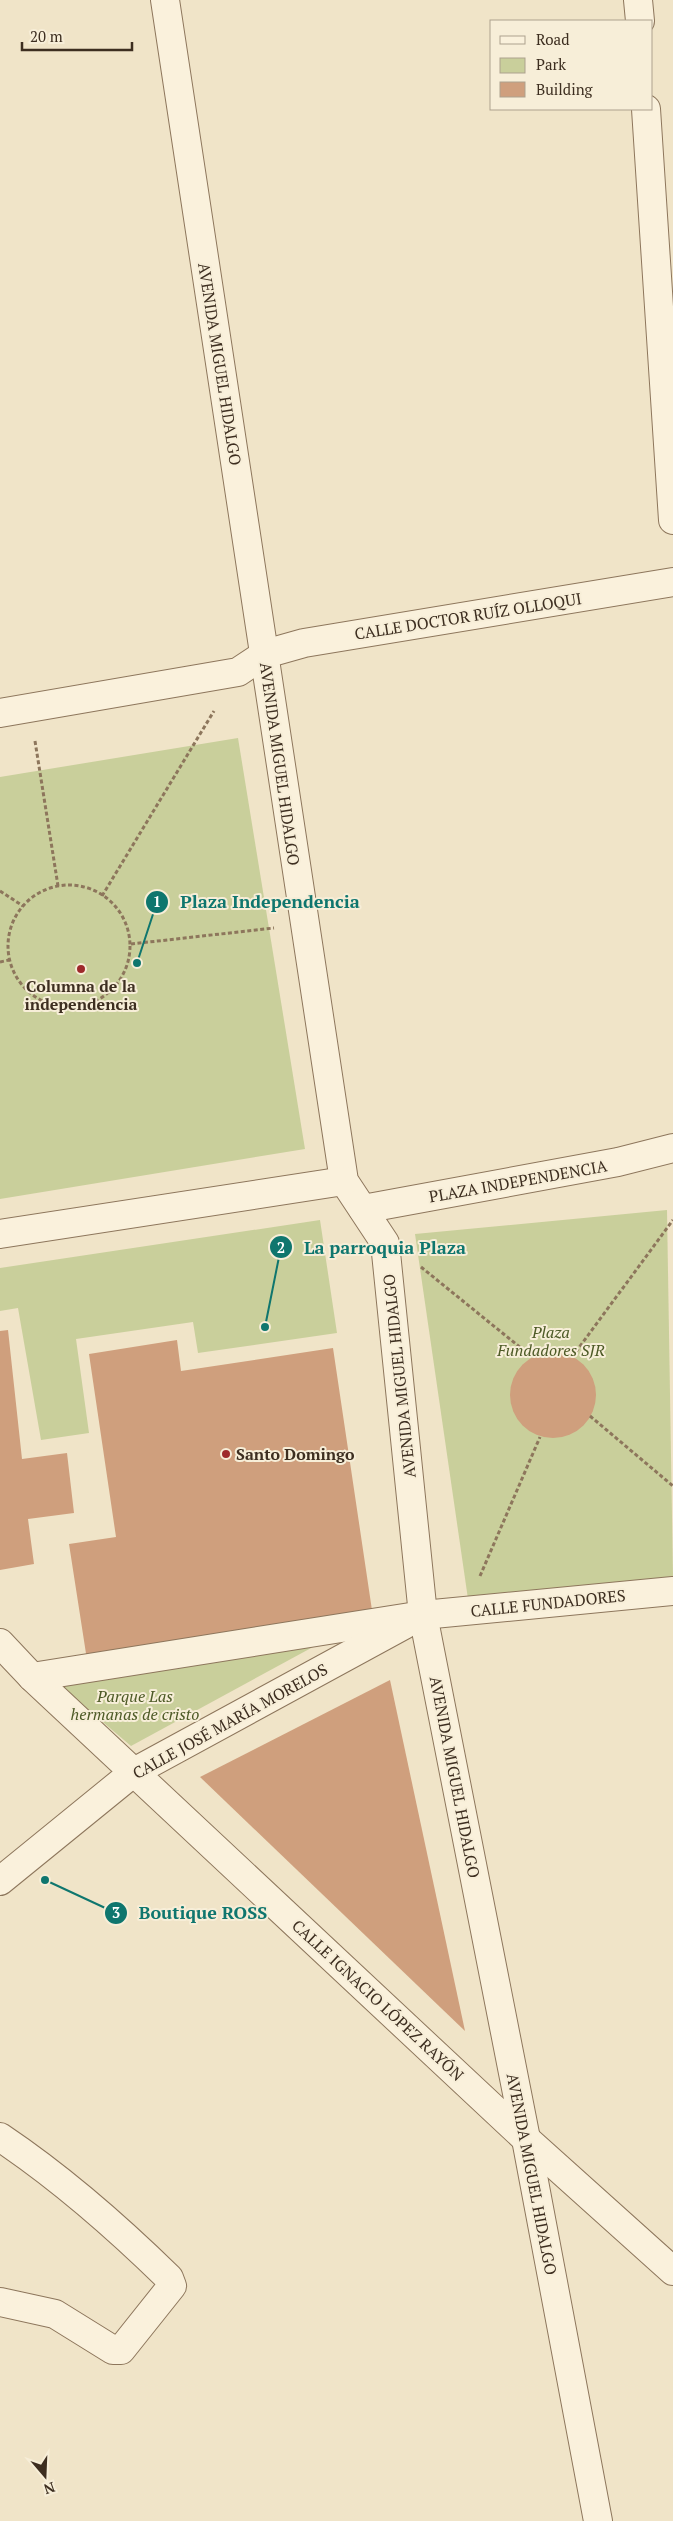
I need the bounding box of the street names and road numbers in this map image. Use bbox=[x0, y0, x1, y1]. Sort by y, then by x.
street label: AVENIDA MIGUEL HIDALGO bbox=[193, 261, 247, 467]
street label: CALLE DOCTOR RUÍZ OLLOQUI bbox=[353, 587, 583, 645]
street label: AVENIDA MIGUEL HIDALGO bbox=[255, 661, 305, 867]
street label: PLAZA INDEPENDENCIA bbox=[427, 1154, 609, 1208]
street label: AVENIDA MIGUEL HIDALGO bbox=[377, 1273, 421, 1479]
street label: CALLE FUNDADORES bbox=[470, 1584, 626, 1622]
street label: CALLE JOSÉ MARÍA MORELOS bbox=[129, 1658, 331, 1784]
street label: AVENIDA MIGUEL HIDALGO bbox=[425, 1674, 485, 1880]
street label: CALLE IGNACIO LÓPEZ RAYÓN bbox=[287, 1914, 469, 2086]
street label: AVENIDA MIGUEL HIDALGO bbox=[502, 2071, 562, 2277]

